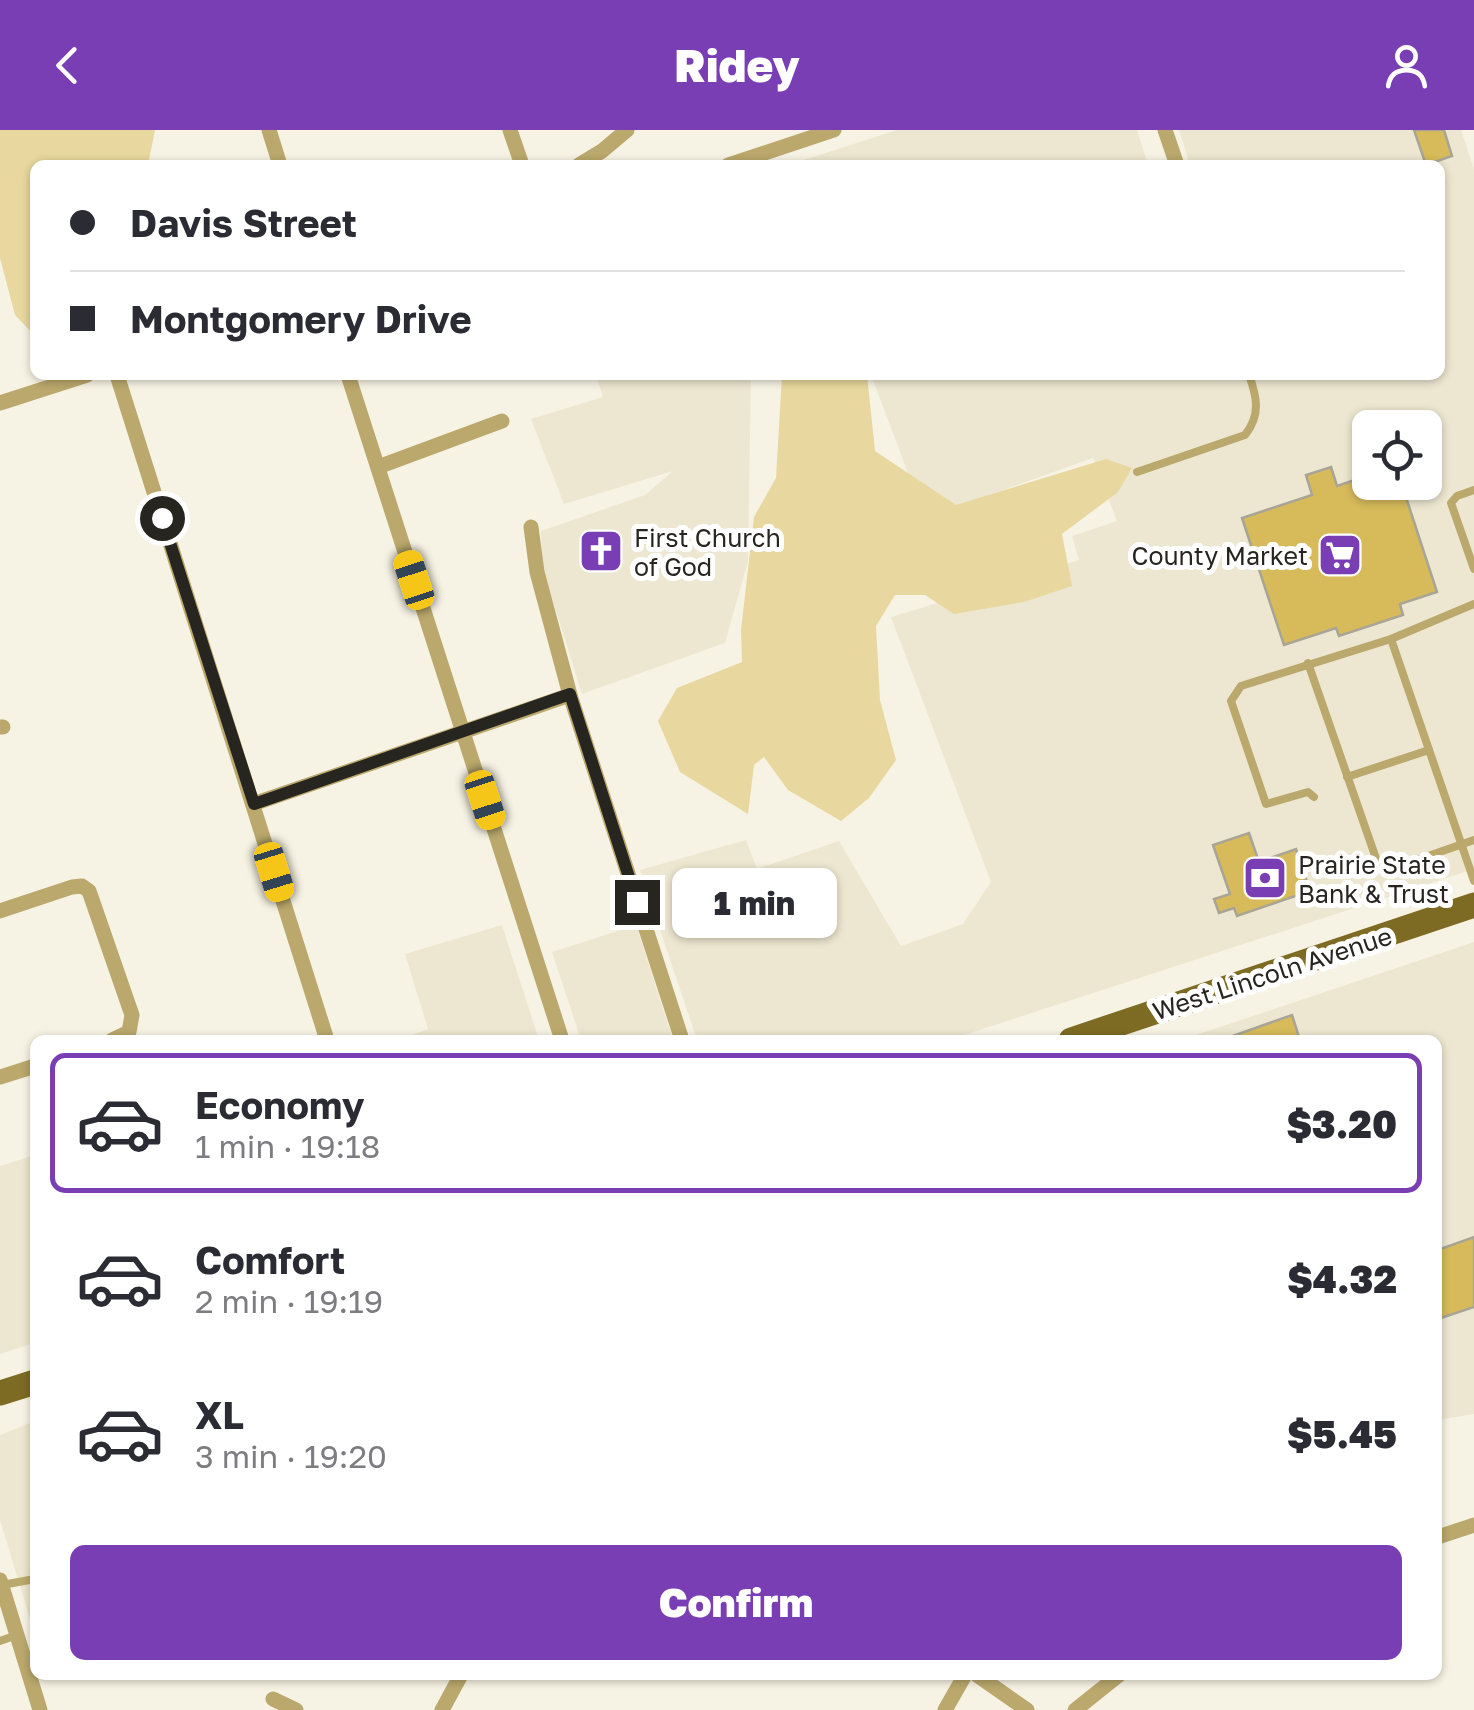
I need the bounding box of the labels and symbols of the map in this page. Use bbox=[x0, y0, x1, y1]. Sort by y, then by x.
route start bbox=[140, 496, 185, 541]
place label: First Church of God bbox=[634, 522, 781, 582]
church icon: First Church of God bbox=[578, 528, 624, 574]
supermarket icon: County Market bbox=[1317, 532, 1363, 578]
place label: County Market bbox=[1131, 540, 1308, 571]
car bbox=[390, 547, 438, 613]
car bbox=[461, 767, 509, 833]
car bbox=[251, 839, 297, 905]
place label: Prairie State Bank & Trust bbox=[1298, 849, 1449, 909]
bank icon: Prairie State Bank & Trust bbox=[1242, 855, 1288, 901]
callout: 1 min bbox=[672, 867, 837, 937]
route end bbox=[615, 880, 660, 925]
street label: West Lincoln Avenue bbox=[1148, 920, 1396, 1026]

